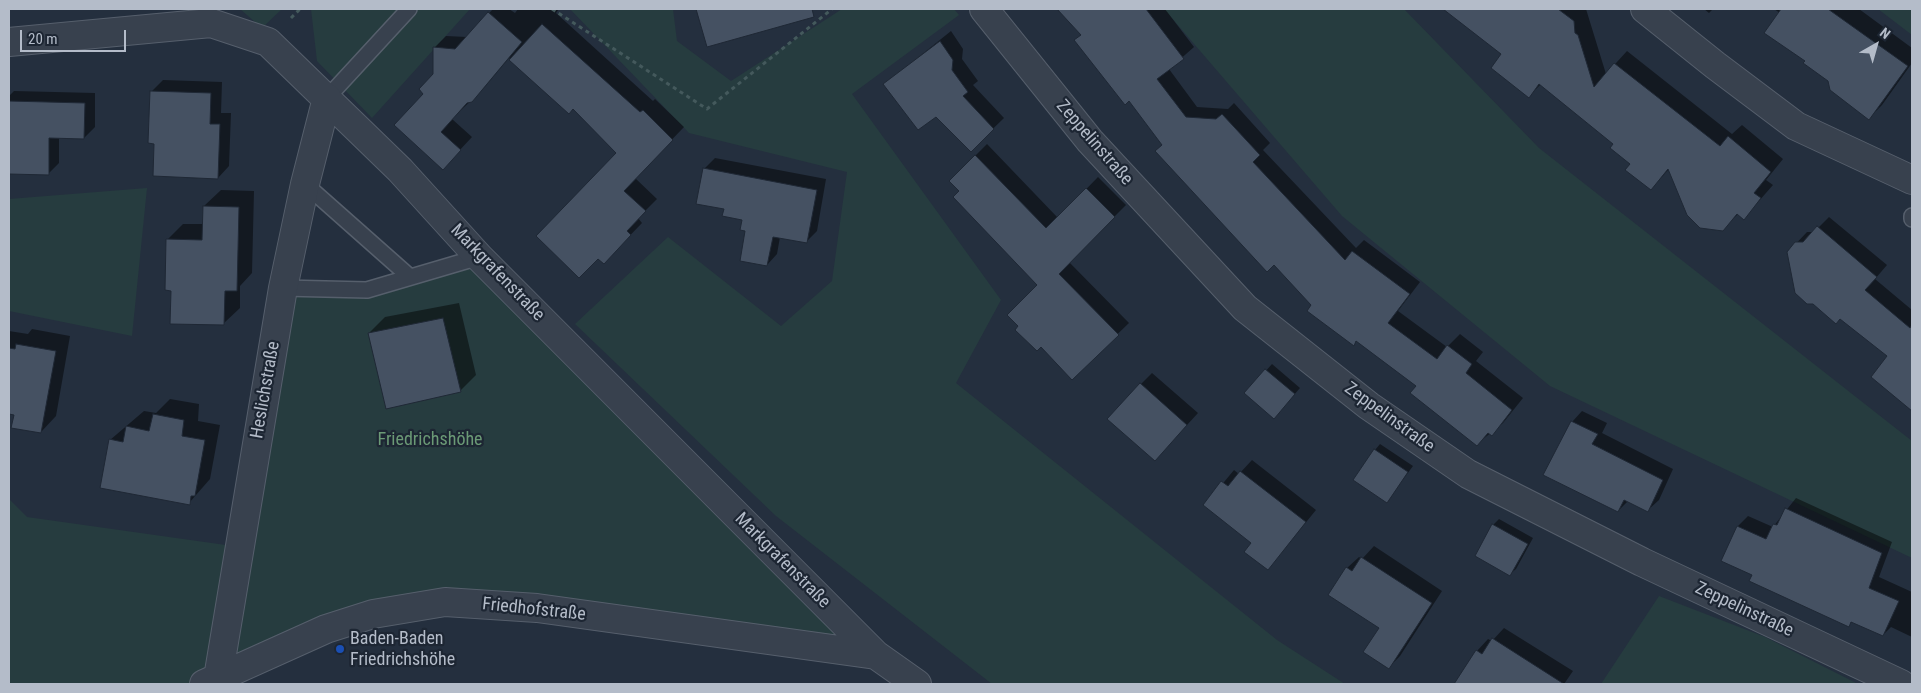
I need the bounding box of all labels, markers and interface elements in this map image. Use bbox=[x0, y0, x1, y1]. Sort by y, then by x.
scale bar bbox=[22, 20, 129, 52]
north arrow bbox=[1851, 20, 1901, 70]
text: N bbox=[1877, 24, 1894, 42]
text: 20 m bbox=[28, 30, 58, 48]
street label: Zeppelinstraße bbox=[1051, 96, 1137, 190]
street label: Markgrafenstraße bbox=[445, 220, 549, 326]
street label: Heslichstraße bbox=[247, 340, 285, 440]
street label: Zeppelinstraße bbox=[1340, 378, 1438, 458]
park label: Friedrichshöhe bbox=[377, 429, 483, 451]
street label: Markgrafenstraße bbox=[730, 509, 834, 613]
street label: Zeppelinstraße bbox=[1691, 578, 1797, 642]
street label: Friedhofstraße bbox=[481, 594, 587, 626]
place label: Baden-Baden Friedrichshöhe bbox=[350, 628, 455, 670]
marker: Baden-Baden Friedrichshöhe bbox=[334, 643, 346, 655]

